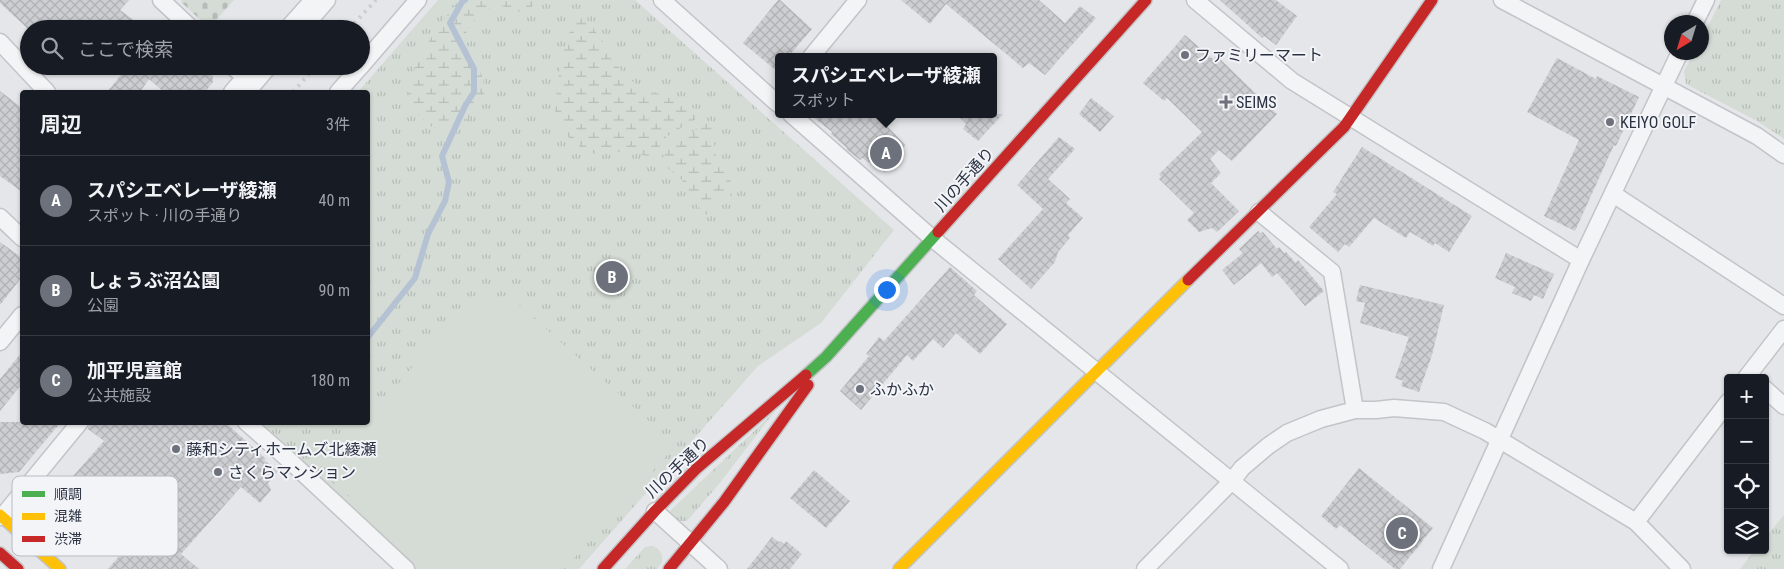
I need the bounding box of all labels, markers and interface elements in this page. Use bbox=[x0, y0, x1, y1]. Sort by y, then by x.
north arrow bbox=[1664, 15, 1709, 60]
search box bbox=[20, 20, 370, 75]
icon: search bbox=[38, 34, 66, 62]
text: ここで検索 bbox=[78, 38, 173, 61]
place label: ファミリーマート bbox=[1195, 46, 1323, 65]
marker: ファミリーマート bbox=[1179, 49, 1191, 61]
popup bbox=[775, 53, 997, 118]
text: スパシエベレーザ綾瀬 bbox=[791, 64, 981, 87]
text: スポット bbox=[791, 91, 855, 110]
place label: SEIMS bbox=[1236, 93, 1277, 112]
marker: SEIMS bbox=[1220, 96, 1232, 108]
text: 周辺 bbox=[40, 113, 82, 137]
place label: KEIYO GOLF bbox=[1620, 113, 1697, 132]
text: 3件 bbox=[326, 115, 350, 134]
marker: KEIYO GOLF bbox=[1604, 116, 1616, 128]
pin: A bbox=[870, 134, 902, 172]
street label: 川の手通り bbox=[931, 143, 998, 215]
text: スパシエベレーザ綾瀬 bbox=[87, 179, 277, 202]
text: A bbox=[51, 191, 61, 210]
text: 40 m bbox=[318, 191, 350, 210]
text: スポット · 川の手通り bbox=[87, 206, 242, 225]
pin: B bbox=[596, 258, 628, 296]
text: しょうぶ沼公園 bbox=[87, 269, 220, 292]
your location bbox=[874, 277, 900, 303]
text: B bbox=[52, 281, 60, 300]
text: 90 m bbox=[318, 281, 350, 300]
text: 公園 bbox=[87, 296, 119, 315]
text: 加平児童館 bbox=[87, 359, 182, 382]
text: C bbox=[51, 371, 61, 390]
text: 180 m bbox=[311, 371, 350, 390]
map controls bbox=[1724, 374, 1769, 554]
button: + bbox=[1724, 374, 1769, 419]
place label: ふかふか bbox=[870, 380, 934, 399]
marker: ふかふか bbox=[854, 383, 866, 395]
text: 公共施設 bbox=[87, 386, 151, 405]
button: − bbox=[1724, 419, 1769, 464]
street label: 川の手通り bbox=[642, 433, 713, 502]
place label: 藤和シティホームズ北綾瀬 bbox=[186, 440, 377, 459]
marker: 藤和シティホームズ北綾瀬 bbox=[170, 443, 182, 455]
place label: さくらマンション bbox=[228, 463, 356, 482]
button: locate bbox=[1724, 464, 1769, 509]
marker: さくらマンション bbox=[212, 466, 224, 478]
legend bbox=[12, 476, 178, 556]
text: 順調 bbox=[54, 486, 82, 502]
text: 混雑 bbox=[54, 508, 82, 524]
button: layers bbox=[1724, 509, 1769, 554]
pin: C bbox=[1386, 514, 1418, 552]
text: 渋滞 bbox=[54, 531, 82, 547]

